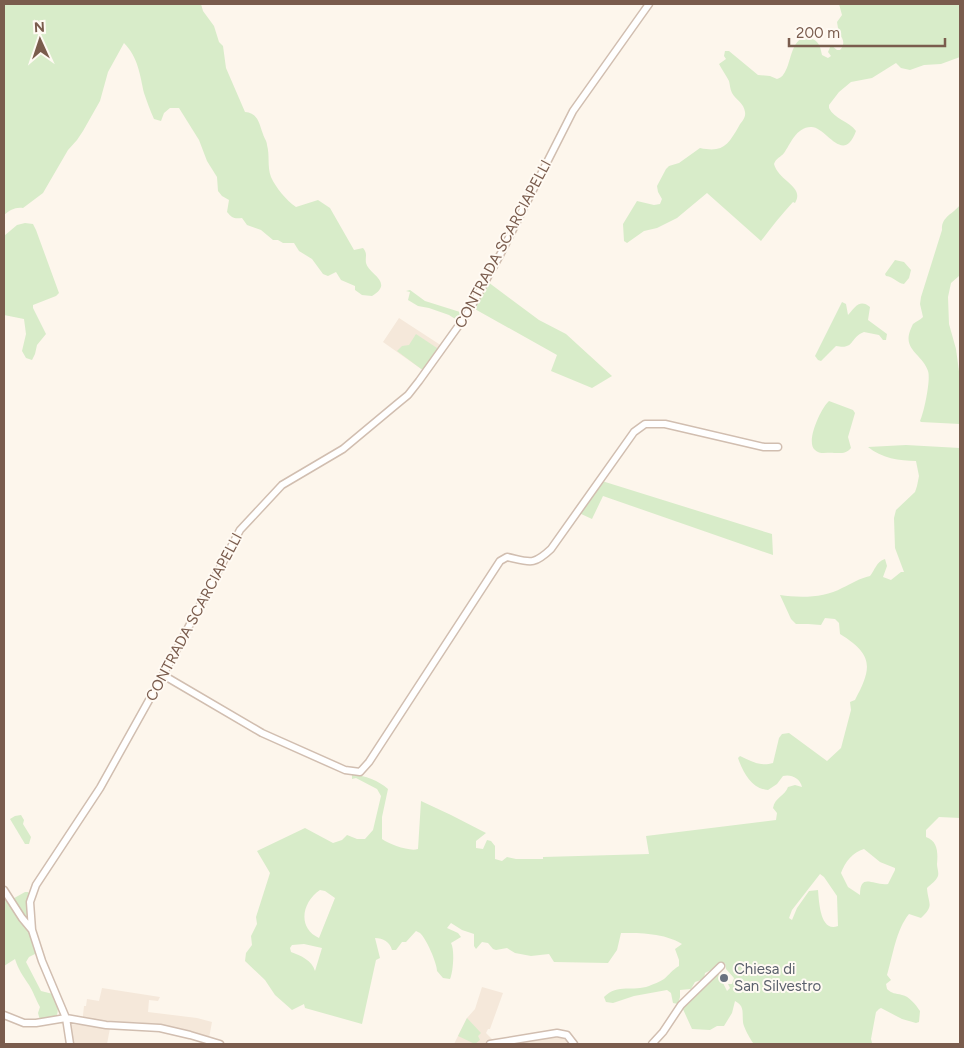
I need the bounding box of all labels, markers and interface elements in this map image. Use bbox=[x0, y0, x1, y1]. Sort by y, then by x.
north arrow bbox=[15, 15, 65, 65]
scale bar bbox=[789, 15, 945, 47]
text: N bbox=[33, 19, 45, 36]
text: 200 m bbox=[796, 24, 840, 42]
street label: CONTRADA SCARCIAPELLI bbox=[451, 157, 555, 331]
street label: CONTRADA SCARCIAPELLI bbox=[142, 530, 246, 704]
place label: Chiesa di San Silvestro bbox=[734, 960, 821, 995]
marker: Chiesa di San Silvestro bbox=[718, 972, 730, 984]

